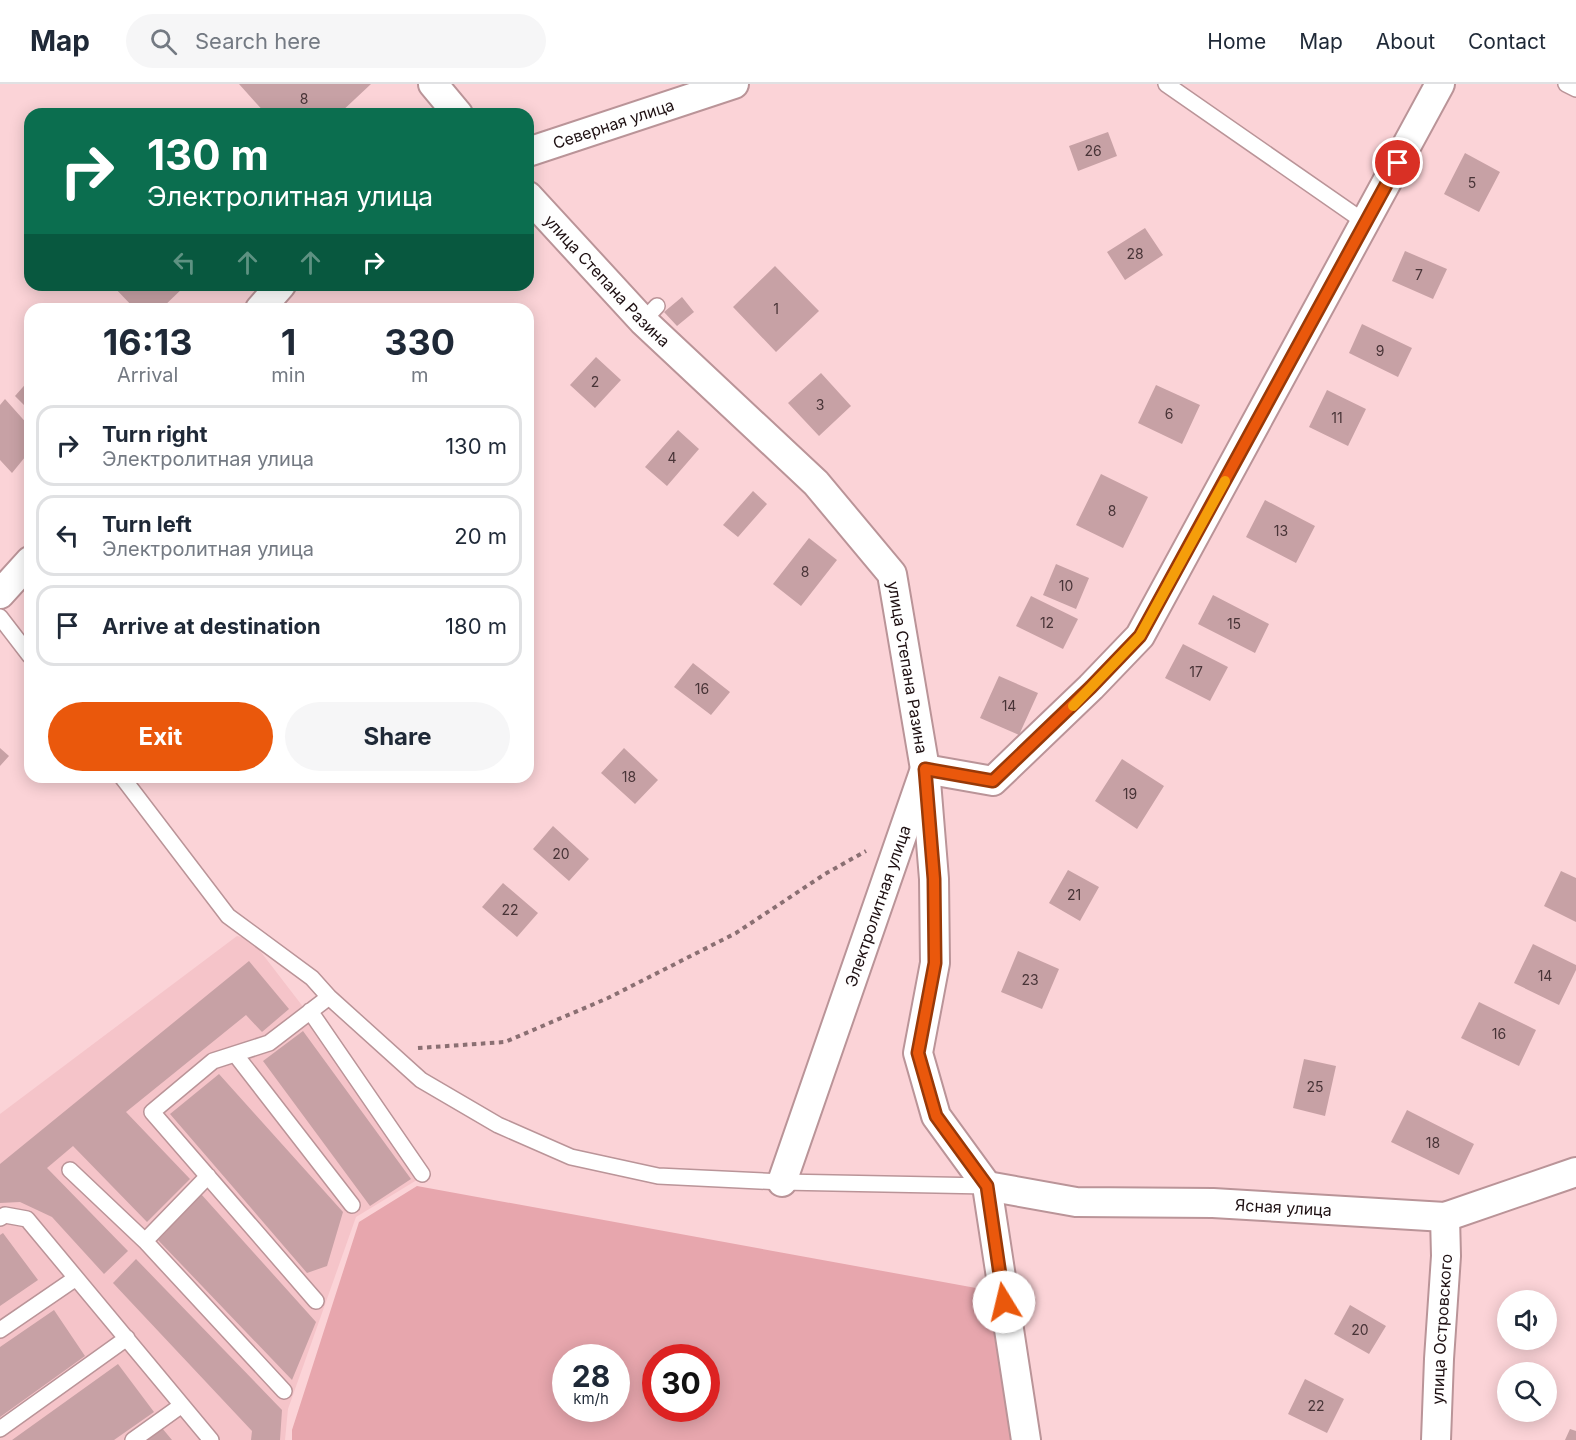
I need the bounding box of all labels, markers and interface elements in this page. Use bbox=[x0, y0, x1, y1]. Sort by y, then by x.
search box bbox=[126, 14, 546, 68]
text: Map bbox=[30, 24, 90, 58]
icon: search bbox=[147, 25, 180, 58]
text: Search here bbox=[195, 28, 321, 54]
text: Home bbox=[1207, 29, 1266, 54]
text: Map bbox=[1299, 29, 1343, 54]
text: About bbox=[1376, 29, 1435, 54]
text: Contact bbox=[1468, 29, 1546, 54]
house number: 8 bbox=[300, 90, 308, 107]
street label: Северная улица bbox=[550, 94, 677, 153]
text: 130 m bbox=[147, 129, 269, 180]
icon: right bbox=[48, 132, 126, 210]
pin bbox=[1372, 137, 1423, 188]
house number: 26 bbox=[1084, 142, 1102, 159]
icon: arrive bbox=[1381, 146, 1414, 179]
house number: 5 bbox=[1468, 174, 1476, 191]
text: Электролитная улица bbox=[147, 180, 433, 213]
street label: улица Степана Разина bbox=[540, 210, 674, 351]
house number: 28 bbox=[1126, 245, 1144, 262]
icon: left bbox=[168, 246, 201, 279]
icon: ahead bbox=[231, 246, 264, 279]
icon: ahead bbox=[294, 246, 327, 279]
icon: right bbox=[357, 246, 390, 279]
house number: 7 bbox=[1415, 266, 1423, 283]
house number: 1 bbox=[773, 300, 779, 317]
text: 16:13 bbox=[103, 320, 193, 364]
text: 1 bbox=[281, 320, 296, 364]
text: 330 bbox=[384, 320, 455, 364]
house number: 9 bbox=[1376, 342, 1384, 359]
text: Arrival bbox=[117, 363, 178, 387]
text: min bbox=[271, 363, 306, 387]
text: m bbox=[411, 363, 429, 387]
house number: 2 bbox=[591, 373, 599, 390]
house number: 3 bbox=[816, 396, 824, 413]
house number: 6 bbox=[1165, 405, 1173, 422]
house number: 11 bbox=[1331, 409, 1343, 426]
text: Turn right bbox=[102, 421, 208, 447]
icon: right bbox=[51, 429, 84, 462]
text: 130 m bbox=[445, 433, 507, 459]
text: Электролитная улица bbox=[102, 447, 314, 471]
house number: 4 bbox=[667, 449, 677, 466]
house number: 8 bbox=[1108, 502, 1116, 519]
text: Turn left bbox=[102, 511, 192, 537]
icon: left bbox=[51, 519, 84, 552]
house number: 13 bbox=[1274, 522, 1288, 539]
text: 20 m bbox=[454, 523, 507, 549]
text: Электролитная улица bbox=[102, 537, 314, 561]
house number: 8 bbox=[801, 563, 809, 580]
house number: 10 bbox=[1059, 577, 1073, 594]
street label: улица Степана Разина bbox=[883, 580, 932, 755]
icon: arrive bbox=[51, 609, 84, 642]
text: Arrive at destination bbox=[102, 613, 321, 639]
text: 180 m bbox=[445, 613, 507, 639]
house number: 12 bbox=[1040, 614, 1054, 631]
house number: 15 bbox=[1227, 615, 1241, 632]
house number: 17 bbox=[1189, 663, 1203, 680]
house number: 16 bbox=[695, 680, 709, 697]
house number: 14 bbox=[1002, 697, 1016, 714]
button: Exit bbox=[48, 702, 273, 771]
button: Share bbox=[285, 702, 510, 771]
house number: 18 bbox=[622, 768, 636, 785]
house number: 19 bbox=[1123, 785, 1137, 802]
street label: Электролитная улица bbox=[840, 823, 915, 990]
house number: 20 bbox=[552, 845, 570, 862]
house number: 21 bbox=[1067, 886, 1081, 903]
house number: 22 bbox=[501, 901, 519, 918]
house number: 14 bbox=[1538, 967, 1552, 984]
house number: 23 bbox=[1021, 971, 1039, 988]
house number: 16 bbox=[1492, 1025, 1506, 1042]
house number: 25 bbox=[1306, 1078, 1324, 1095]
house number: 18 bbox=[1426, 1134, 1440, 1151]
street label: Ясная улица bbox=[1235, 1194, 1332, 1220]
street label: улица Островского bbox=[1427, 1253, 1456, 1405]
position arrow bbox=[972, 1270, 1036, 1334]
map controls bbox=[1497, 1290, 1557, 1422]
button: sound bbox=[1497, 1290, 1557, 1350]
house number: 20 bbox=[1351, 1321, 1369, 1338]
speed limit sign: 30 bbox=[642, 1344, 720, 1422]
text: 28 bbox=[572, 1358, 610, 1394]
button: search bbox=[1497, 1362, 1557, 1422]
text: km/h bbox=[573, 1389, 609, 1408]
house number: 22 bbox=[1307, 1397, 1325, 1414]

